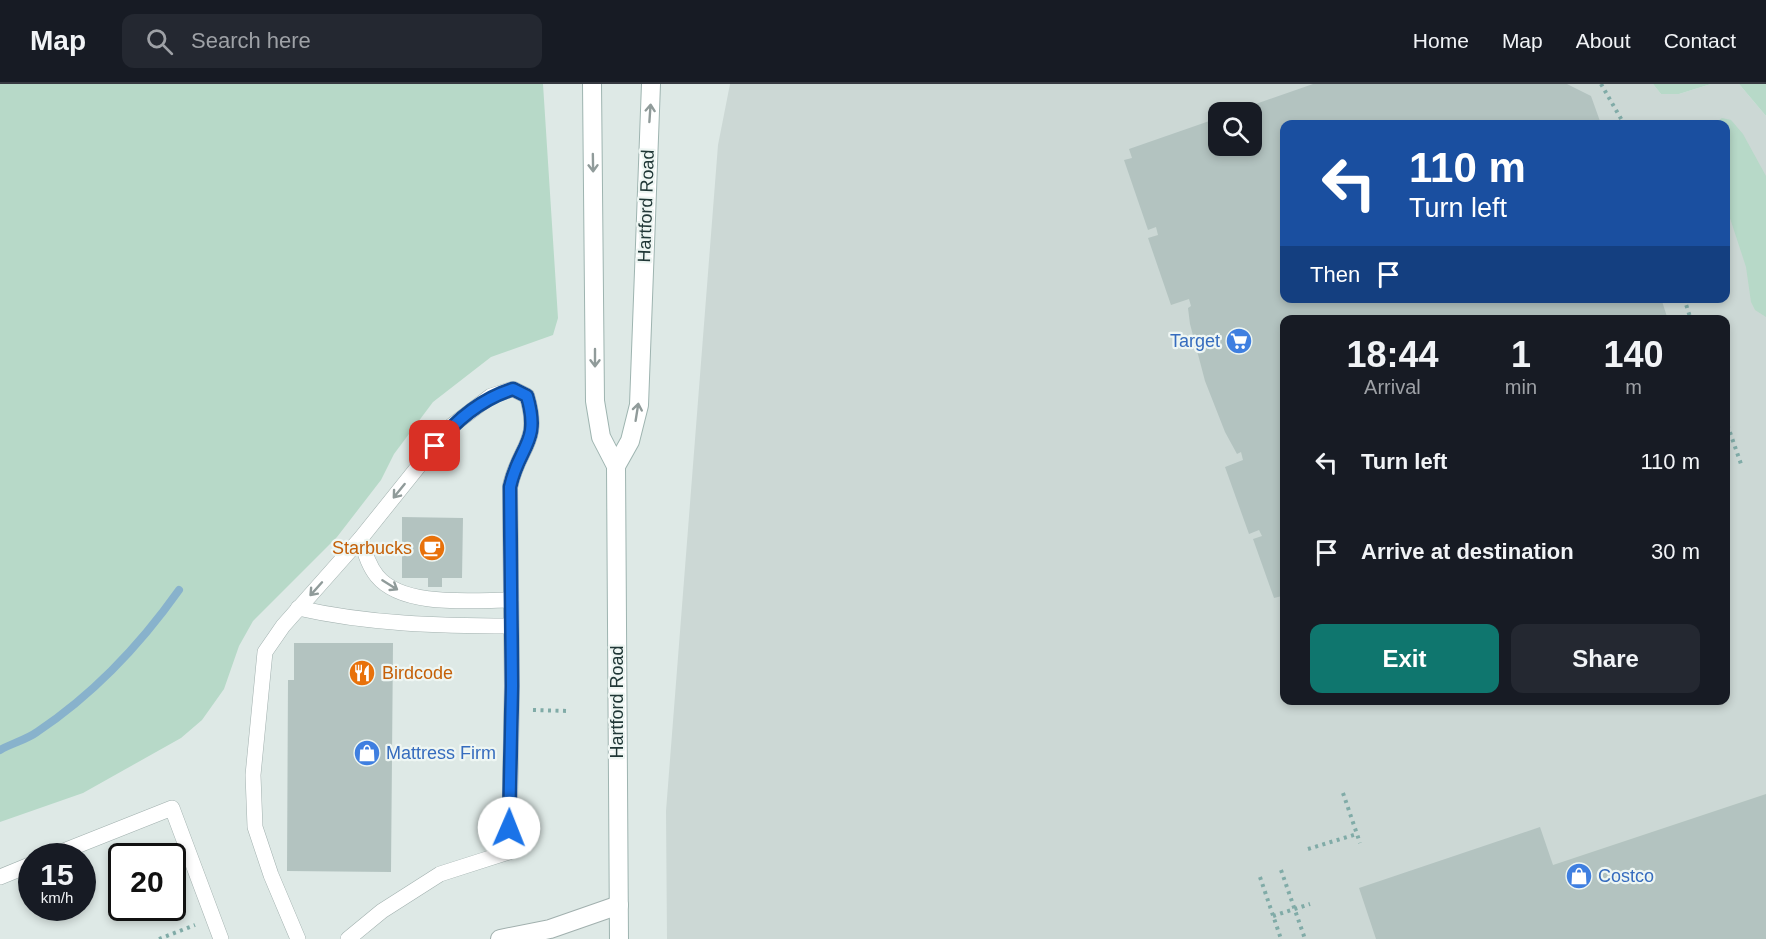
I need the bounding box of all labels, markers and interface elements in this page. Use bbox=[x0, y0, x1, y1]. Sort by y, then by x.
search box bbox=[122, 14, 542, 68]
text: Map bbox=[30, 25, 86, 56]
icon: search bbox=[143, 25, 176, 58]
text: Search here bbox=[191, 28, 311, 53]
text: Home bbox=[1413, 29, 1469, 52]
text: Map bbox=[1502, 29, 1543, 52]
text: About bbox=[1576, 29, 1631, 52]
text: Contact bbox=[1664, 29, 1736, 52]
map controls bbox=[1208, 102, 1262, 156]
button: search bbox=[1208, 102, 1262, 156]
one-way arrow bbox=[644, 103, 655, 123]
icon: left bbox=[1310, 144, 1388, 222]
text: 110 m bbox=[1409, 144, 1526, 191]
street label: Hartford Road bbox=[634, 149, 658, 263]
one-way arrow bbox=[587, 153, 599, 173]
text: Turn left bbox=[1409, 193, 1507, 223]
icon: arrive bbox=[1372, 258, 1405, 291]
text: Then bbox=[1310, 262, 1360, 287]
supermarket icon: Target bbox=[1224, 326, 1254, 356]
place label: Target bbox=[1170, 331, 1220, 351]
text: 18:44 bbox=[1346, 334, 1438, 375]
text: 1 bbox=[1511, 334, 1531, 375]
text: 140 bbox=[1603, 334, 1664, 375]
one-way arrow bbox=[589, 348, 601, 368]
text: Arrival bbox=[1364, 376, 1421, 398]
text: min bbox=[1505, 376, 1537, 398]
text: m bbox=[1625, 376, 1642, 398]
one-way arrow bbox=[632, 403, 643, 423]
pin bbox=[409, 420, 460, 471]
icon: arrive bbox=[418, 429, 451, 462]
icon: left bbox=[1310, 446, 1343, 479]
text: Turn left bbox=[1361, 449, 1447, 474]
text: 110 m bbox=[1640, 449, 1700, 474]
one-way arrow bbox=[392, 483, 405, 499]
cafe icon: Starbucks bbox=[417, 533, 447, 563]
icon: arrive bbox=[1310, 536, 1343, 569]
place label: Starbucks bbox=[332, 538, 412, 558]
text: Arrive at destination bbox=[1361, 539, 1574, 564]
text: 30 m bbox=[1651, 539, 1700, 564]
one-way arrow bbox=[381, 580, 398, 592]
one-way arrow bbox=[309, 581, 323, 596]
button: Exit bbox=[1310, 624, 1499, 693]
button: Share bbox=[1511, 624, 1700, 693]
street label: Hartford Road bbox=[607, 645, 627, 759]
restaurant icon: Birdcode bbox=[347, 658, 377, 688]
place label: Birdcode bbox=[382, 663, 453, 683]
shop icon: Mattress Firm bbox=[352, 738, 382, 768]
place label: Mattress Firm bbox=[386, 743, 496, 763]
position arrow bbox=[477, 796, 541, 860]
speed limit sign: 20 bbox=[108, 843, 186, 921]
text: 15 bbox=[40, 858, 74, 891]
shop icon: Costco bbox=[1564, 861, 1594, 891]
place label: Costco bbox=[1598, 866, 1654, 886]
text: km/h bbox=[41, 889, 73, 906]

